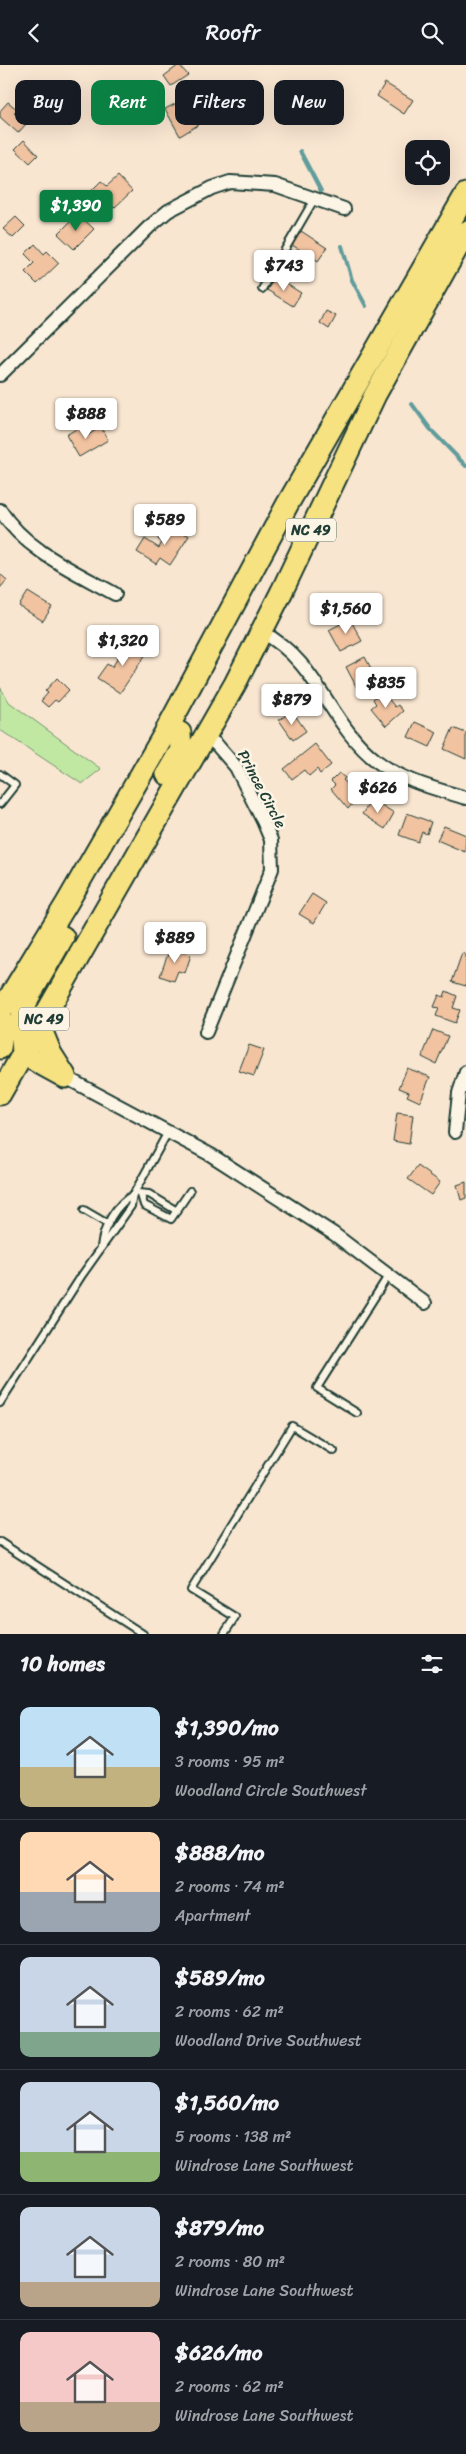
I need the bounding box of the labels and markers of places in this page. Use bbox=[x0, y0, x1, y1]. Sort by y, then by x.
pin: $1,390 bbox=[35, 189, 117, 232]
pin: $743 bbox=[254, 249, 314, 292]
pin: $888 bbox=[56, 397, 116, 440]
pin: $589 bbox=[135, 503, 195, 546]
pin: $1,560 bbox=[305, 593, 387, 635]
pin: $1,320 bbox=[82, 625, 164, 667]
pin: $835 bbox=[356, 667, 416, 709]
pin: $879 bbox=[262, 683, 322, 726]
pin: $626 bbox=[348, 771, 408, 814]
pin: $889 bbox=[145, 921, 205, 964]

